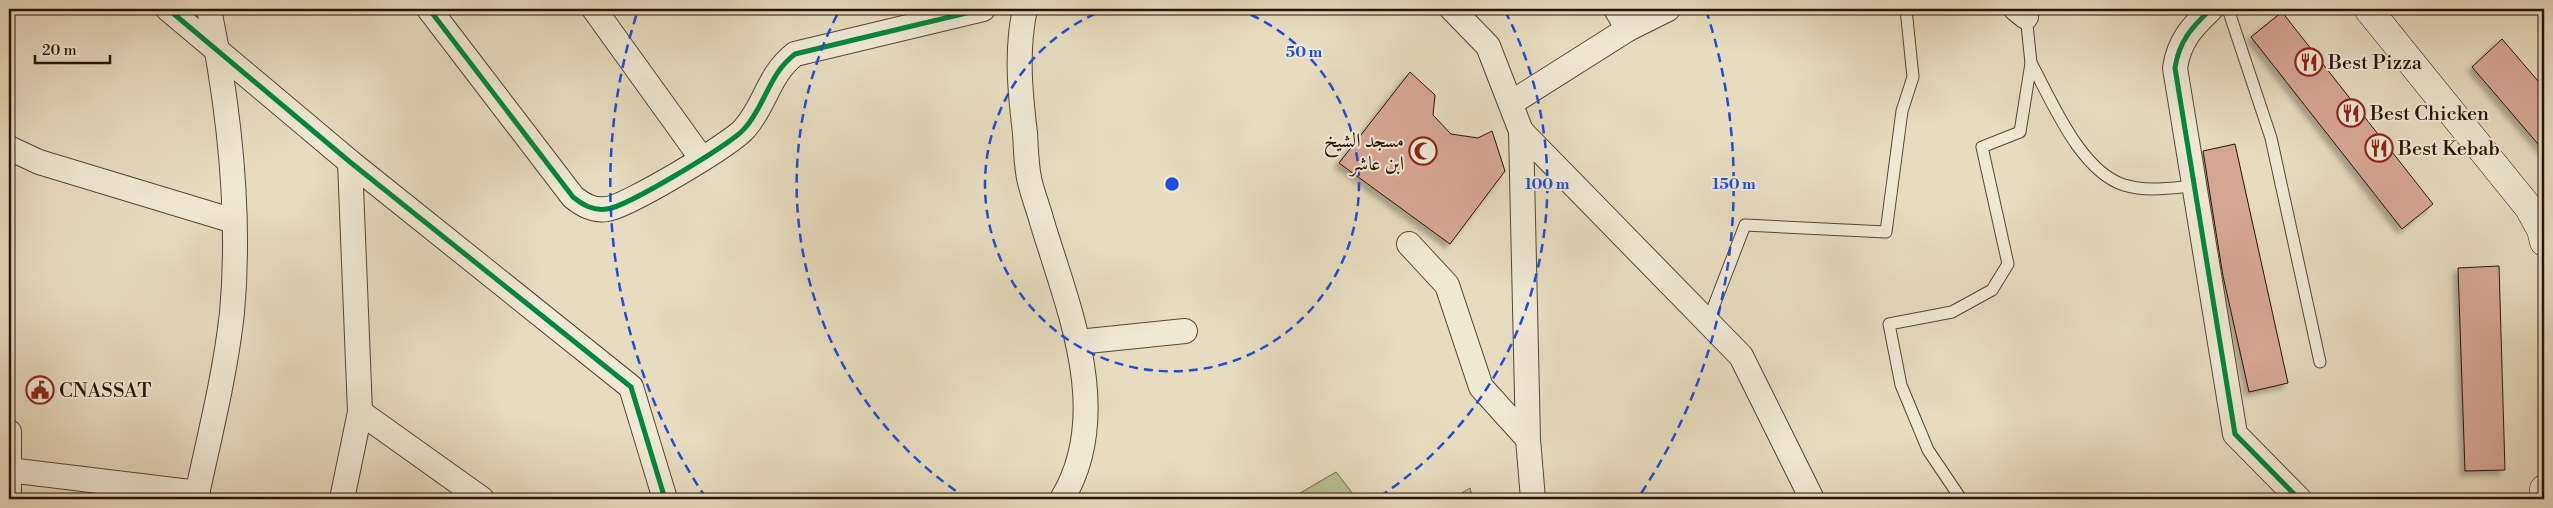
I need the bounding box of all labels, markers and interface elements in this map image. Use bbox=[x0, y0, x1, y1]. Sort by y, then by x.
scale bar bbox=[35, 32, 110, 64]
text: 20 m bbox=[42, 41, 77, 60]
text: 50 m bbox=[1286, 43, 1322, 62]
restaurant icon: Best Pizza bbox=[2294, 47, 2324, 77]
place label: Best Pizza bbox=[2327, 51, 2423, 76]
restaurant icon: Best Chicken bbox=[2336, 98, 2366, 128]
place label: Best Chicken bbox=[2369, 102, 2489, 127]
place label: مسجد الشيخ ابن عاشر bbox=[1324, 129, 1404, 177]
restaurant icon: Best Kebab bbox=[2364, 133, 2394, 163]
mosque icon: مسجد الشيخ ابن عاشر bbox=[1408, 136, 1438, 166]
place label: Best Kebab bbox=[2397, 137, 2500, 162]
centre of rings bbox=[1163, 175, 1181, 193]
text: 100 m bbox=[1525, 175, 1570, 194]
text: 150 m bbox=[1712, 175, 1756, 194]
public building icon: CNASSAT bbox=[25, 375, 55, 405]
place label: CNASSAT bbox=[59, 379, 151, 404]

